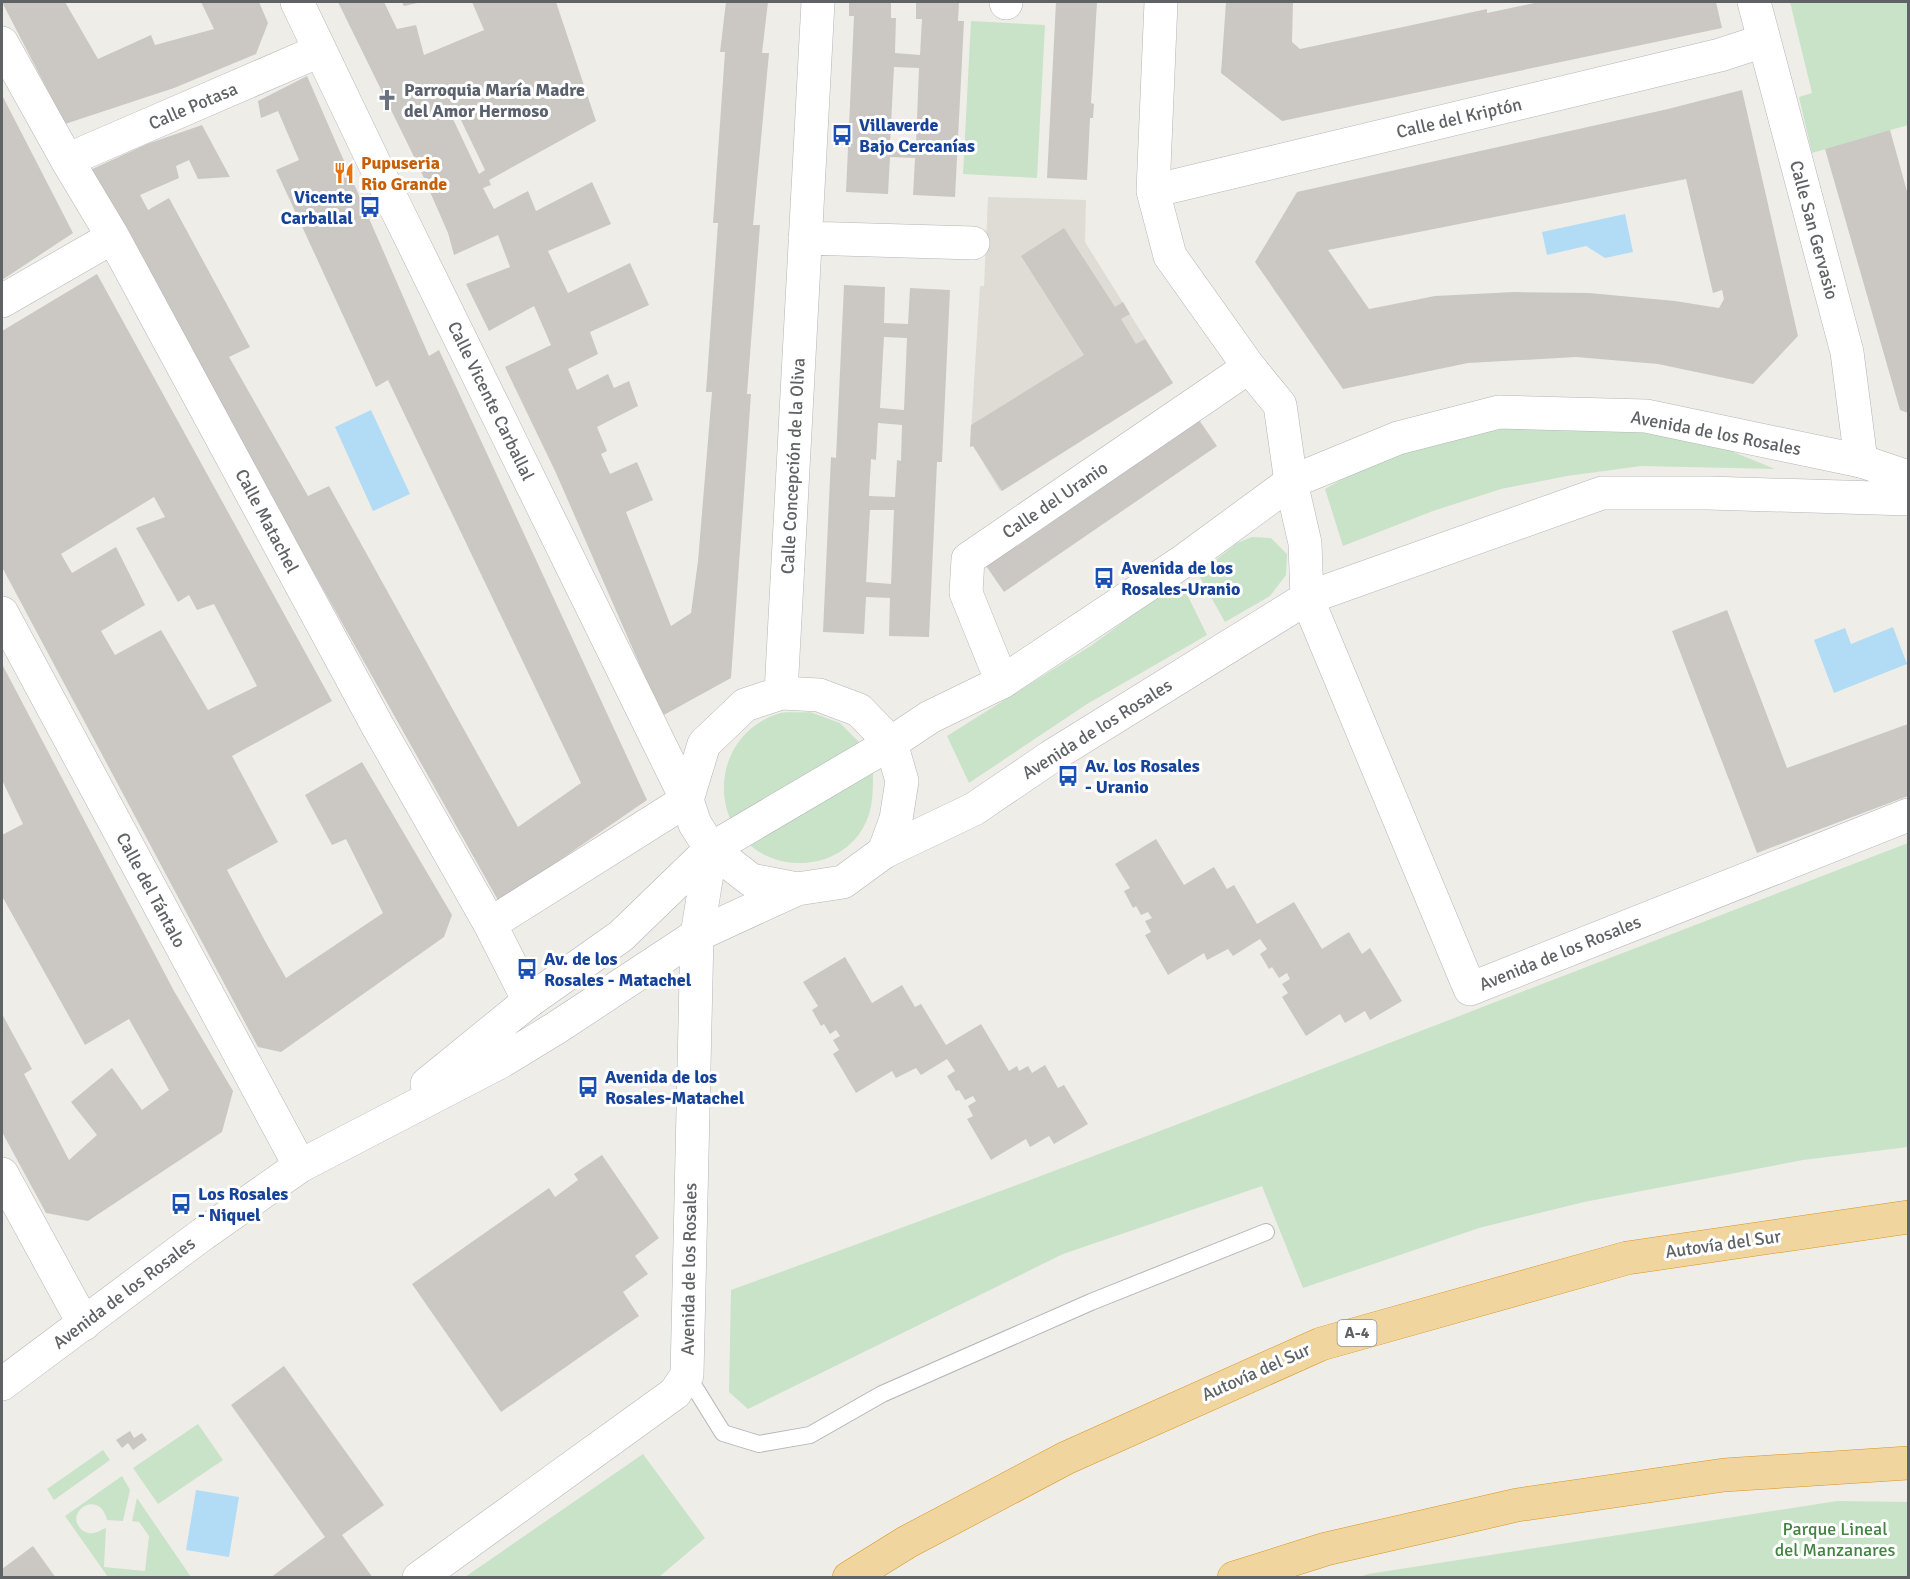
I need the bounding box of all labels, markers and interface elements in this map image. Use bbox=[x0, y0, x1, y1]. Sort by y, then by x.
street label: Calle Potasa bbox=[145, 77, 241, 135]
place label: Parroquia María Madre del Amor Hermoso bbox=[404, 79, 585, 122]
church icon: Parroquia María Madre del Amor Hermoso bbox=[375, 88, 399, 112]
street label: Calle del Kriptón bbox=[1394, 93, 1524, 143]
place label: Villaverde Bajo Cercanías bbox=[859, 114, 975, 157]
bus stop icon: Villaverde Bajo Cercanías bbox=[830, 123, 854, 147]
place label: Pupuseria Rio Grande bbox=[361, 152, 447, 195]
street label: Calle San Gervasio bbox=[1785, 158, 1843, 302]
restaurant icon: Pupuseria Rio Grande bbox=[332, 161, 356, 185]
place label: Vicente Carballal bbox=[281, 186, 353, 229]
bus stop icon: Vicente Carballal bbox=[358, 195, 382, 219]
street label: Calle Vicente Carballal bbox=[443, 318, 539, 484]
street label: Calle Concepción de la Oliva bbox=[776, 357, 810, 575]
street label: Avenida de los Rosales bbox=[1629, 406, 1803, 460]
street label: Calle del Uranio bbox=[998, 457, 1112, 543]
street label: Calle Matachel bbox=[230, 465, 304, 577]
place label: Avenida de los Rosales-Uranio bbox=[1121, 557, 1240, 600]
bus stop icon: Avenida de los Rosales-Uranio bbox=[1092, 566, 1116, 590]
street label: Avenida de los Rosales bbox=[1018, 674, 1176, 784]
place label: Av. los Rosales - Uranio bbox=[1085, 755, 1200, 798]
bus stop icon: Av. los Rosales - Uranio bbox=[1056, 764, 1080, 788]
street label: Calle del Tántalo bbox=[111, 829, 191, 951]
street label: Avenida de los Rosales bbox=[1476, 910, 1644, 996]
place label: Av. de los Rosales - Matachel bbox=[544, 948, 692, 991]
bus stop icon: Av. de los Rosales - Matachel bbox=[515, 957, 539, 981]
place label: Avenida de los Rosales-Matachel bbox=[605, 1066, 745, 1109]
bus stop icon: Avenida de los Rosales-Matachel bbox=[576, 1075, 600, 1099]
street label: Avenida de los Rosales bbox=[676, 1182, 702, 1356]
place label: Los Rosales - Niquel bbox=[198, 1183, 288, 1226]
bus stop icon: Los Rosales - Niquel bbox=[169, 1192, 193, 1216]
street label: Autovía del Sur bbox=[1664, 1225, 1783, 1263]
street label: Avenida de los Rosales bbox=[48, 1232, 200, 1354]
road number: A-4 bbox=[1338, 1320, 1376, 1346]
street label: Autovía del Sur bbox=[1198, 1338, 1314, 1406]
park label: Parque Lineal del Manzanares bbox=[1775, 1518, 1895, 1561]

